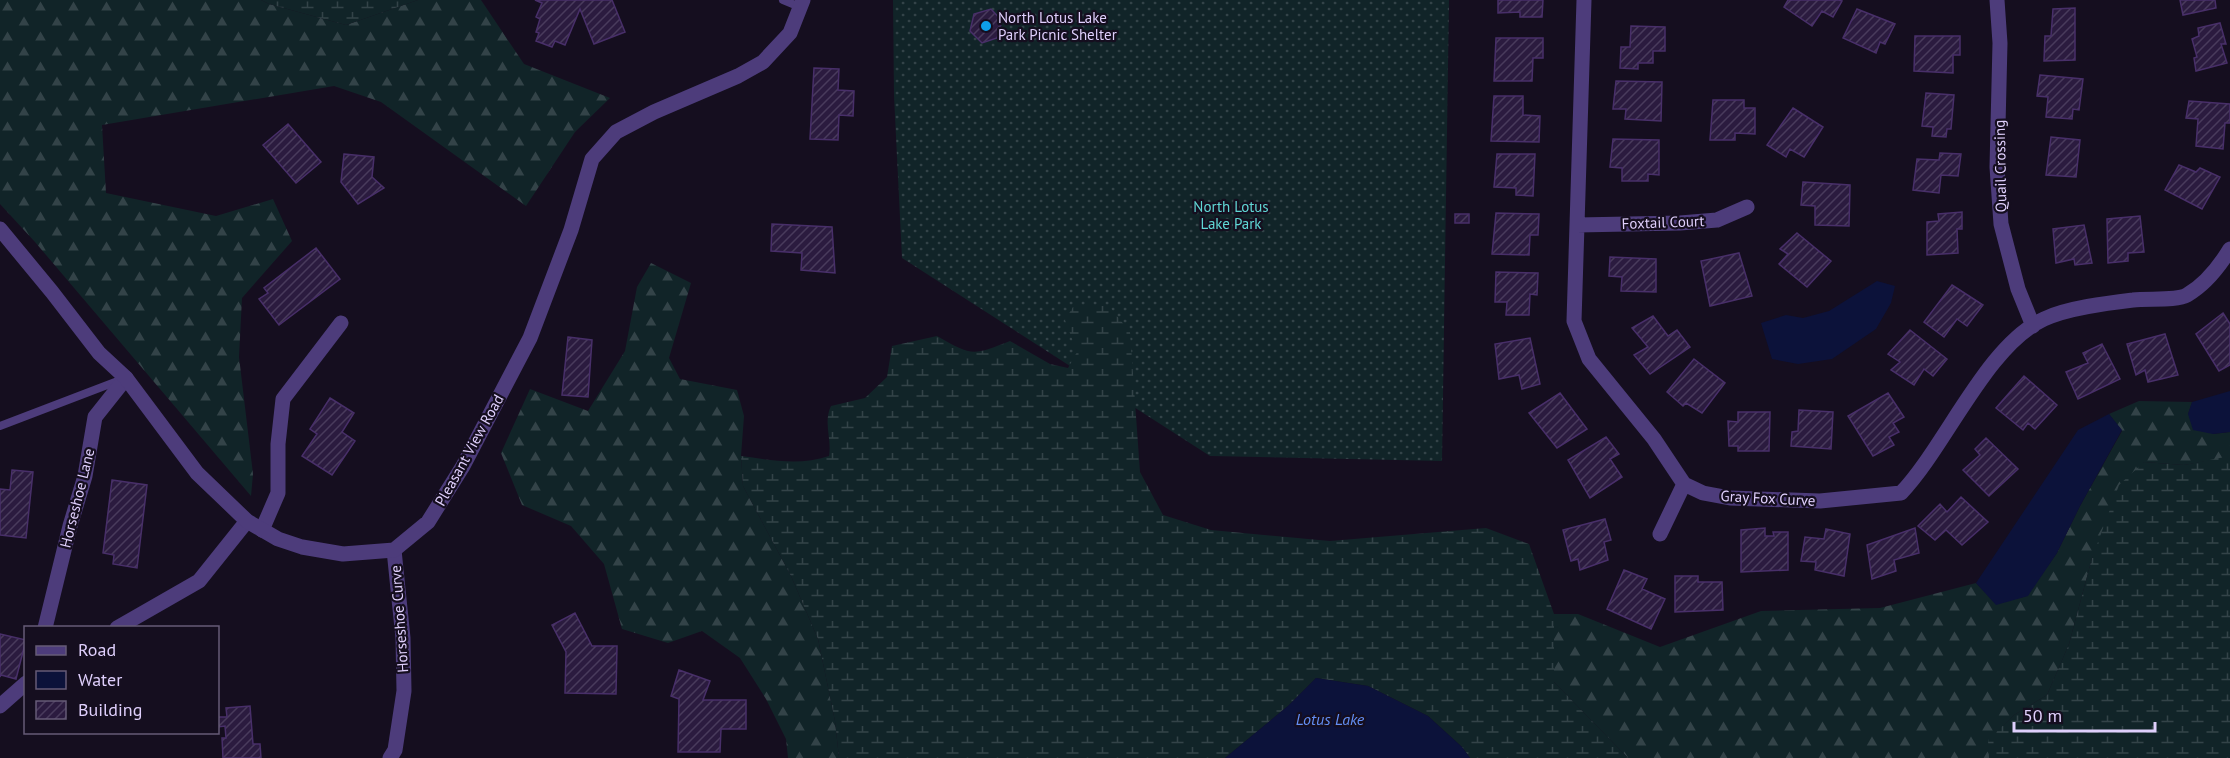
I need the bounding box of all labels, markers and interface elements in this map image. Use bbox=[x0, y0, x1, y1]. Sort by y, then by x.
place label: North Lotus Lake Park Picnic Shelter bbox=[998, 8, 1117, 44]
marker: North Lotus Lake Park Picnic Shelter bbox=[979, 19, 993, 33]
street label: Quail Crossing bbox=[1990, 120, 2010, 212]
park label: North Lotus Lake Park bbox=[1193, 197, 1269, 233]
street label: Foxtail Court bbox=[1621, 211, 1705, 233]
street label: Pleasant View Road bbox=[430, 391, 508, 509]
street label: Horseshoe Lane bbox=[55, 446, 99, 550]
street label: Gray Fox Curve bbox=[1720, 486, 1816, 510]
street label: Horseshoe Curve bbox=[386, 565, 412, 673]
legend bbox=[24, 626, 219, 734]
text: Road bbox=[78, 638, 116, 661]
text: Water bbox=[78, 668, 122, 691]
scale bar bbox=[2014, 695, 2155, 733]
text: Building bbox=[78, 698, 142, 721]
text: 50 m bbox=[2023, 704, 2062, 727]
water label: Lotus Lake bbox=[1296, 709, 1365, 729]

